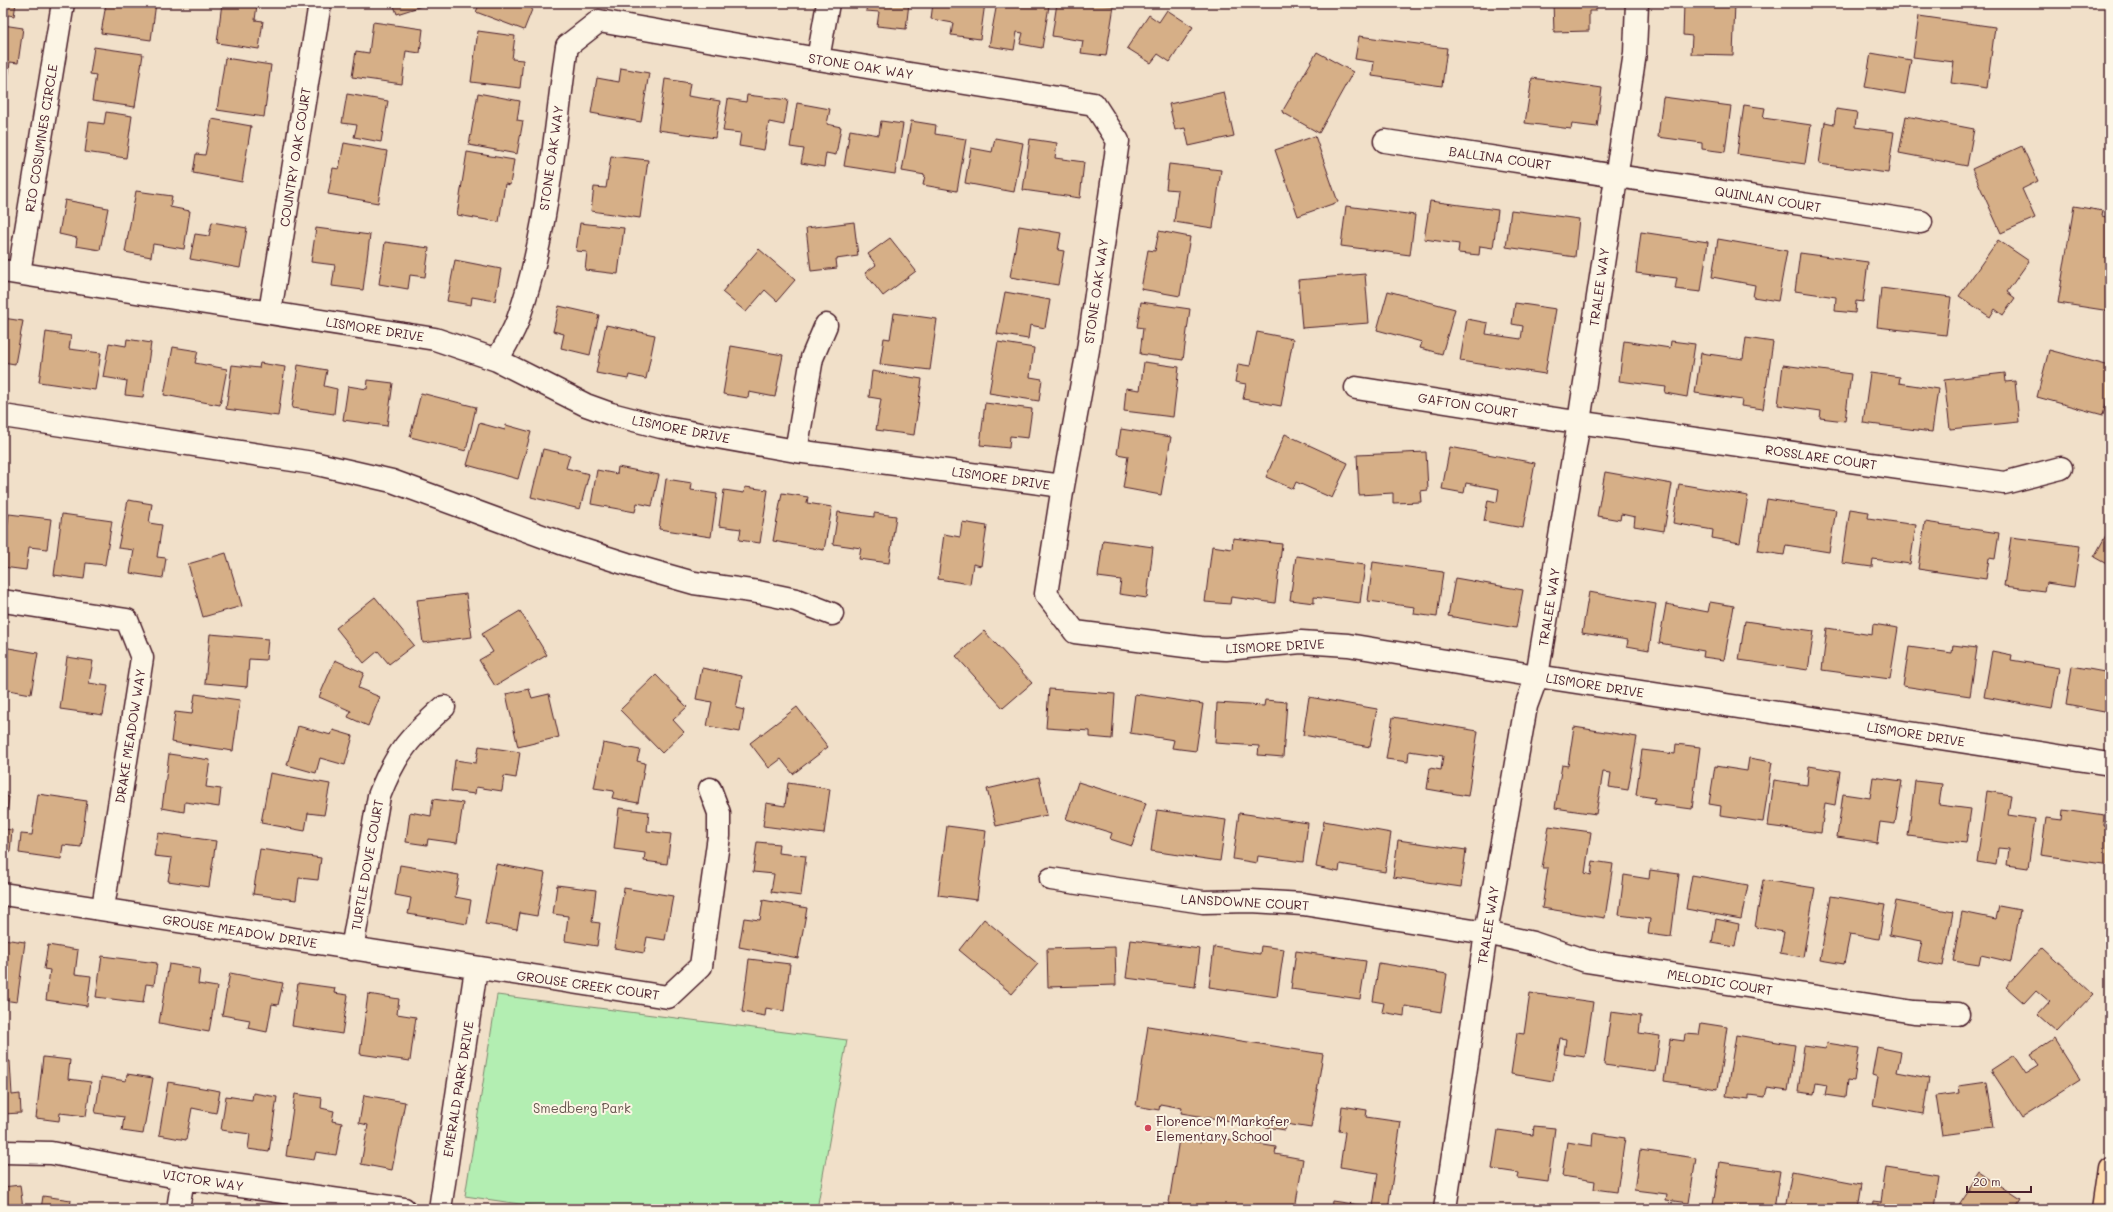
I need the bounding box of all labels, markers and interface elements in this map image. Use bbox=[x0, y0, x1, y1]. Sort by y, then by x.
street label: STONE OAK WAY bbox=[807, 49, 915, 82]
street label: RIO COSUMNES CIRCLE bbox=[20, 63, 61, 213]
street label: COUNTRY OAK COURT bbox=[275, 86, 314, 228]
street label: STONE OAK WAY bbox=[535, 104, 566, 212]
street label: BALLINA COURT bbox=[1448, 142, 1552, 173]
street label: QUINLAN COURT bbox=[1714, 182, 1823, 215]
street label: STONE OAK WAY bbox=[1080, 237, 1111, 345]
street label: TRALEE WAY bbox=[1585, 246, 1612, 327]
street label: LISMORE DRIVE bbox=[325, 312, 425, 345]
street label: GAFTON COURT bbox=[1417, 388, 1519, 421]
street label: LISMORE DRIVE bbox=[631, 411, 731, 446]
street label: ROSSLARE COURT bbox=[1764, 440, 1878, 473]
street label: LISMORE DRIVE bbox=[951, 462, 1051, 493]
street label: TRALEE WAY bbox=[1534, 566, 1563, 647]
street label: LISMORE DRIVE bbox=[1225, 634, 1325, 657]
street label: DRAKE MEADOW WAY bbox=[110, 667, 149, 805]
street label: LISMORE DRIVE bbox=[1545, 668, 1645, 701]
street label: LISMORE DRIVE bbox=[1866, 717, 1966, 750]
street label: TURTLE DOVE COURT bbox=[347, 798, 386, 932]
street label: TRALEE WAY bbox=[1473, 884, 1502, 965]
street label: LANSDOWNE COURT bbox=[1180, 890, 1310, 913]
street label: GROUSE MEADOW DRIVE bbox=[162, 910, 319, 951]
street label: MELODIC COURT bbox=[1666, 965, 1774, 998]
street label: GROUSE CREEK COURT bbox=[515, 966, 661, 1003]
street label: EMERALD PARK DRIVE bbox=[438, 1020, 477, 1158]
park label: Smedberg Park bbox=[533, 1099, 631, 1116]
place label: Florence M Markofer Elementary School bbox=[1156, 1112, 1290, 1144]
marker: Florence M Markofer Elementary School bbox=[1143, 1123, 1153, 1133]
street label: VICTOR WAY bbox=[161, 1165, 245, 1194]
scale bar bbox=[1967, 1168, 2031, 1194]
text: 20 m bbox=[1973, 1173, 2001, 1189]

